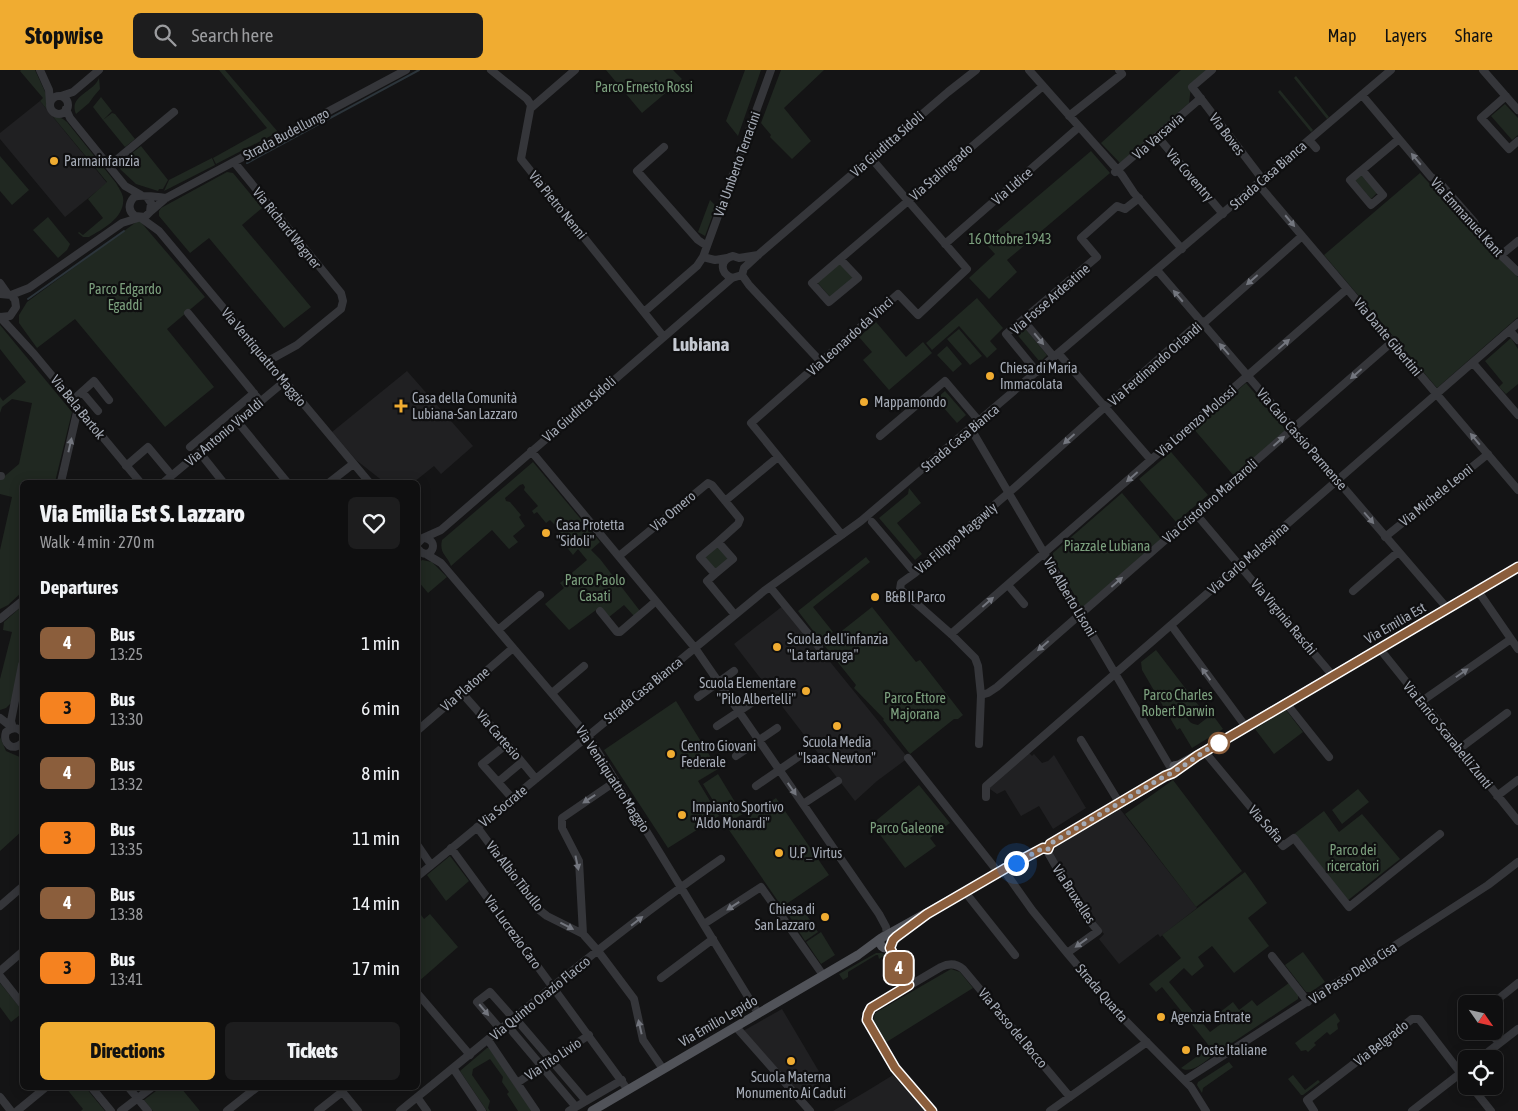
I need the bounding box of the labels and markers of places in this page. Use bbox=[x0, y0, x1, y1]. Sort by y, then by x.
place label: Parmainfanzia bbox=[64, 153, 140, 169]
marker: Parmainfanzia bbox=[48, 155, 60, 167]
place label: Chiesa di Maria Immacolata bbox=[1000, 360, 1078, 392]
marker: Chiesa di Maria Immacolata bbox=[984, 370, 996, 382]
place label: Casa della Comunità Lubiana-San Lazzaro bbox=[412, 390, 518, 422]
place label: Mappamondo bbox=[874, 394, 946, 410]
marker: Mappamondo bbox=[858, 396, 870, 408]
marker: Casa della Comunità Lubiana-San Lazzaro bbox=[394, 399, 408, 413]
place label: Casa Protetta "Sidoli" bbox=[556, 517, 625, 549]
marker: Casa Protetta "Sidoli" bbox=[540, 527, 552, 539]
place label: B&B Il Parco bbox=[885, 589, 946, 605]
marker: B&B Il Parco bbox=[869, 591, 881, 603]
place label: Scuola dell'infanzia "La tartaruga" bbox=[787, 631, 888, 663]
marker: Scuola dell'infanzia "La tartaruga" bbox=[771, 641, 783, 653]
place label: Scuola Elementare "Pilo Albertelli" bbox=[699, 675, 796, 707]
marker: Scuola Elementare "Pilo Albertelli" bbox=[800, 685, 812, 697]
marker: Scuola Media "Isaac Newton" bbox=[831, 720, 843, 732]
unlabelled marker bbox=[1208, 732, 1230, 754]
place label: Scuola Media "Isaac Newton" bbox=[798, 734, 876, 766]
place label: Centro Giovani Federale bbox=[681, 738, 756, 770]
marker: Centro Giovani Federale bbox=[665, 748, 677, 760]
place label: Impianto Sportivo "Aldo Monardi" bbox=[692, 799, 784, 831]
marker: Impianto Sportivo "Aldo Monardi" bbox=[676, 809, 688, 821]
place label: U.P_Virtus bbox=[789, 845, 842, 861]
marker: U.P_Virtus bbox=[773, 847, 785, 859]
place label: Chiesa di San Lazzaro bbox=[755, 901, 815, 933]
marker: Chiesa di San Lazzaro bbox=[819, 911, 831, 923]
place label: Agenzia Entrate bbox=[1171, 1009, 1251, 1025]
marker: Agenzia Entrate bbox=[1155, 1011, 1167, 1023]
place label: Poste Italiane bbox=[1196, 1042, 1267, 1058]
marker: Poste Italiane bbox=[1180, 1044, 1192, 1056]
marker: Scuola Materna Monumento Ai Caduti bbox=[785, 1055, 797, 1067]
place label: Scuola Materna Monumento Ai Caduti bbox=[736, 1069, 846, 1101]

